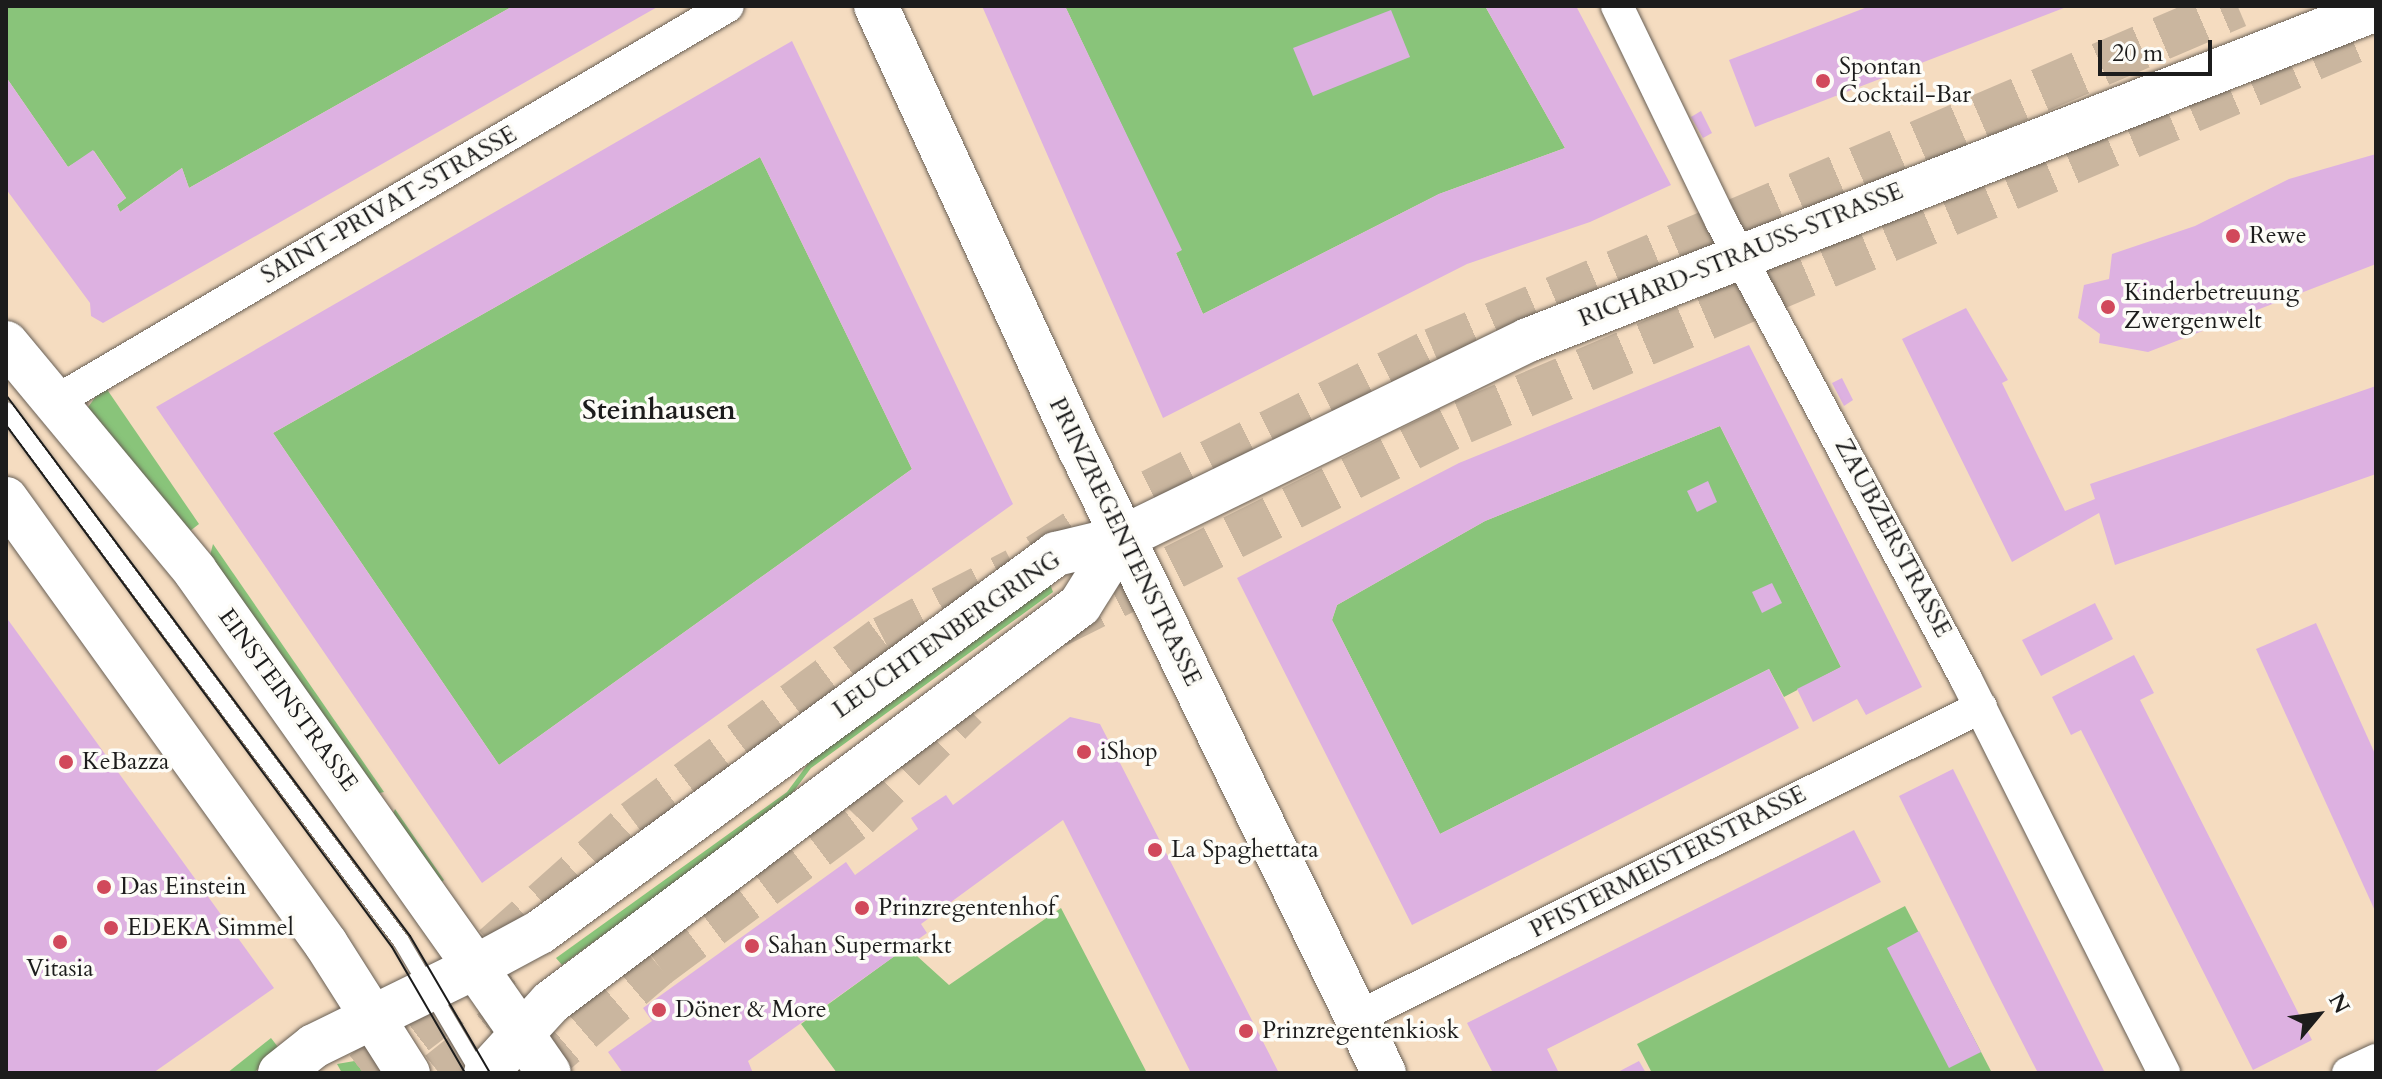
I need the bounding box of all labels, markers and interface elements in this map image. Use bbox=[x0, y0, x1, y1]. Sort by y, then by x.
scale bar bbox=[2102, 24, 2216, 74]
text: 20 m bbox=[2112, 37, 2163, 70]
place label: Spontan Cocktail-Bar bbox=[1839, 53, 1971, 109]
marker: Spontan Cocktail-Bar bbox=[1814, 72, 1832, 90]
street label: SAINT-PRIVAT-STRASSE bbox=[256, 120, 522, 290]
street label: RICHARD-STRAUSS-STRASSE bbox=[1575, 177, 1907, 333]
place label: Rewe bbox=[2249, 222, 2307, 250]
marker: Rewe bbox=[2224, 227, 2242, 245]
place label: Kinderbetreuung Zwergenwelt bbox=[2124, 279, 2299, 335]
marker: Kinderbetreuung Zwergenwelt bbox=[2099, 298, 2117, 316]
district label: Steinhausen bbox=[582, 393, 736, 427]
street label: PRINZREGENTENSTRASSE bbox=[1042, 393, 1208, 691]
street label: ZAUBZERSTRASSE bbox=[1828, 434, 1958, 642]
street label: LEUCHTENBERGRING bbox=[828, 545, 1066, 725]
street label: EINSTEINSTRASSE bbox=[212, 603, 364, 797]
place label: iShop bbox=[1100, 738, 1158, 766]
marker: iShop bbox=[1075, 743, 1093, 761]
place label: KeBazza bbox=[82, 748, 169, 776]
marker: KeBazza bbox=[57, 753, 75, 771]
street label: PFISTERMEISTERSTRASSE bbox=[1525, 780, 1811, 944]
place label: La Spaghettata bbox=[1171, 836, 1319, 864]
marker: La Spaghettata bbox=[1146, 841, 1164, 859]
place label: Das Einstein bbox=[120, 873, 246, 901]
marker: Das Einstein bbox=[95, 878, 113, 896]
place label: Prinzregentenhof bbox=[878, 894, 1055, 922]
marker: Prinzregentenhof bbox=[853, 899, 871, 917]
place label: EDEKA Simmel bbox=[127, 914, 294, 942]
marker: EDEKA Simmel bbox=[102, 919, 120, 937]
place label: Sahan Supermarkt bbox=[768, 932, 951, 960]
marker: Vitasia bbox=[51, 933, 69, 951]
marker: Sahan Supermarkt bbox=[743, 937, 761, 955]
place label: Vitasia bbox=[26, 955, 94, 983]
north arrow bbox=[2278, 975, 2358, 1055]
text: N bbox=[2321, 988, 2357, 1019]
place label: Döner & More bbox=[675, 996, 827, 1024]
marker: Döner & More bbox=[650, 1001, 668, 1019]
place label: Prinzregentenkiosk bbox=[1262, 1017, 1459, 1045]
marker: Prinzregentenkiosk bbox=[1237, 1022, 1255, 1040]

